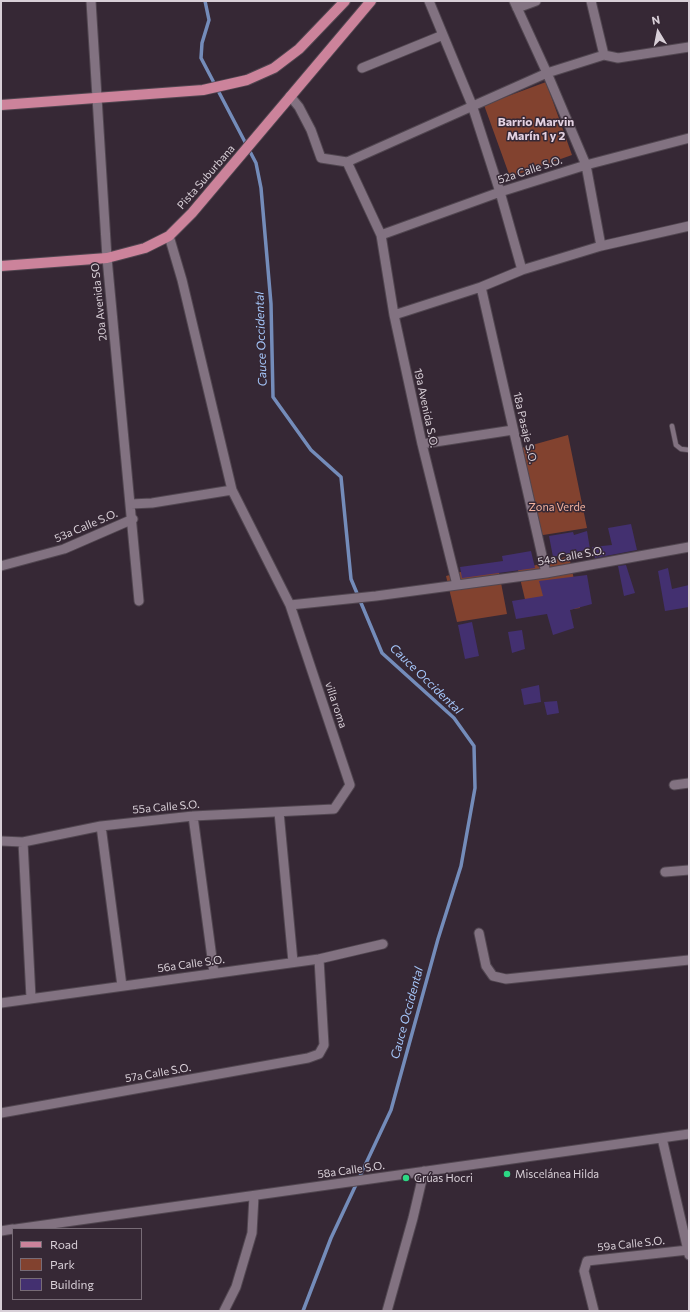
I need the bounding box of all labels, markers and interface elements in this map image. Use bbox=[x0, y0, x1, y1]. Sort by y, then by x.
north arrow bbox=[638, 12, 678, 52]
text: N bbox=[651, 13, 661, 27]
district label: Barrio Marvin Marín 1 y 2 bbox=[498, 115, 574, 143]
street label: Pista Suburbana bbox=[174, 142, 238, 212]
street label: 52a Calle S.O. bbox=[496, 153, 564, 187]
street label: 20a Avenida SO bbox=[88, 262, 110, 342]
water label: Cauce Occidental bbox=[252, 291, 270, 387]
street label: 19a Avenida S.O. bbox=[411, 367, 441, 449]
street label: 18a Pasaje S.O. bbox=[510, 391, 540, 465]
park label: Zona Verde bbox=[528, 500, 586, 514]
street label: 53a Calle S.O. bbox=[52, 507, 120, 545]
street label: 54a Calle S.O. bbox=[537, 544, 605, 568]
water label: Cauce Occidental bbox=[387, 641, 465, 717]
street label: villa roma bbox=[322, 680, 350, 730]
street label: 55a Calle S.O. bbox=[132, 797, 200, 817]
street label: 56a Calle S.O. bbox=[157, 953, 225, 975]
water label: Cauce Occidental bbox=[388, 965, 426, 1061]
street label: 57a Calle S.O. bbox=[124, 1061, 192, 1085]
street label: 58a Calle S.O. bbox=[317, 1159, 385, 1181]
place label: Miscelánea Hilda bbox=[515, 1167, 599, 1181]
marker: Miscelánea Hilda bbox=[502, 1169, 512, 1179]
place label: Grúas Hocri bbox=[414, 1171, 473, 1185]
marker: Grúas Hocri bbox=[401, 1173, 411, 1183]
legend bbox=[12, 1228, 142, 1300]
street label: 59a Calle S.O. bbox=[597, 1234, 665, 1254]
text: Road bbox=[50, 1237, 78, 1251]
text: Park bbox=[50, 1257, 75, 1271]
text: Building bbox=[50, 1277, 94, 1291]

